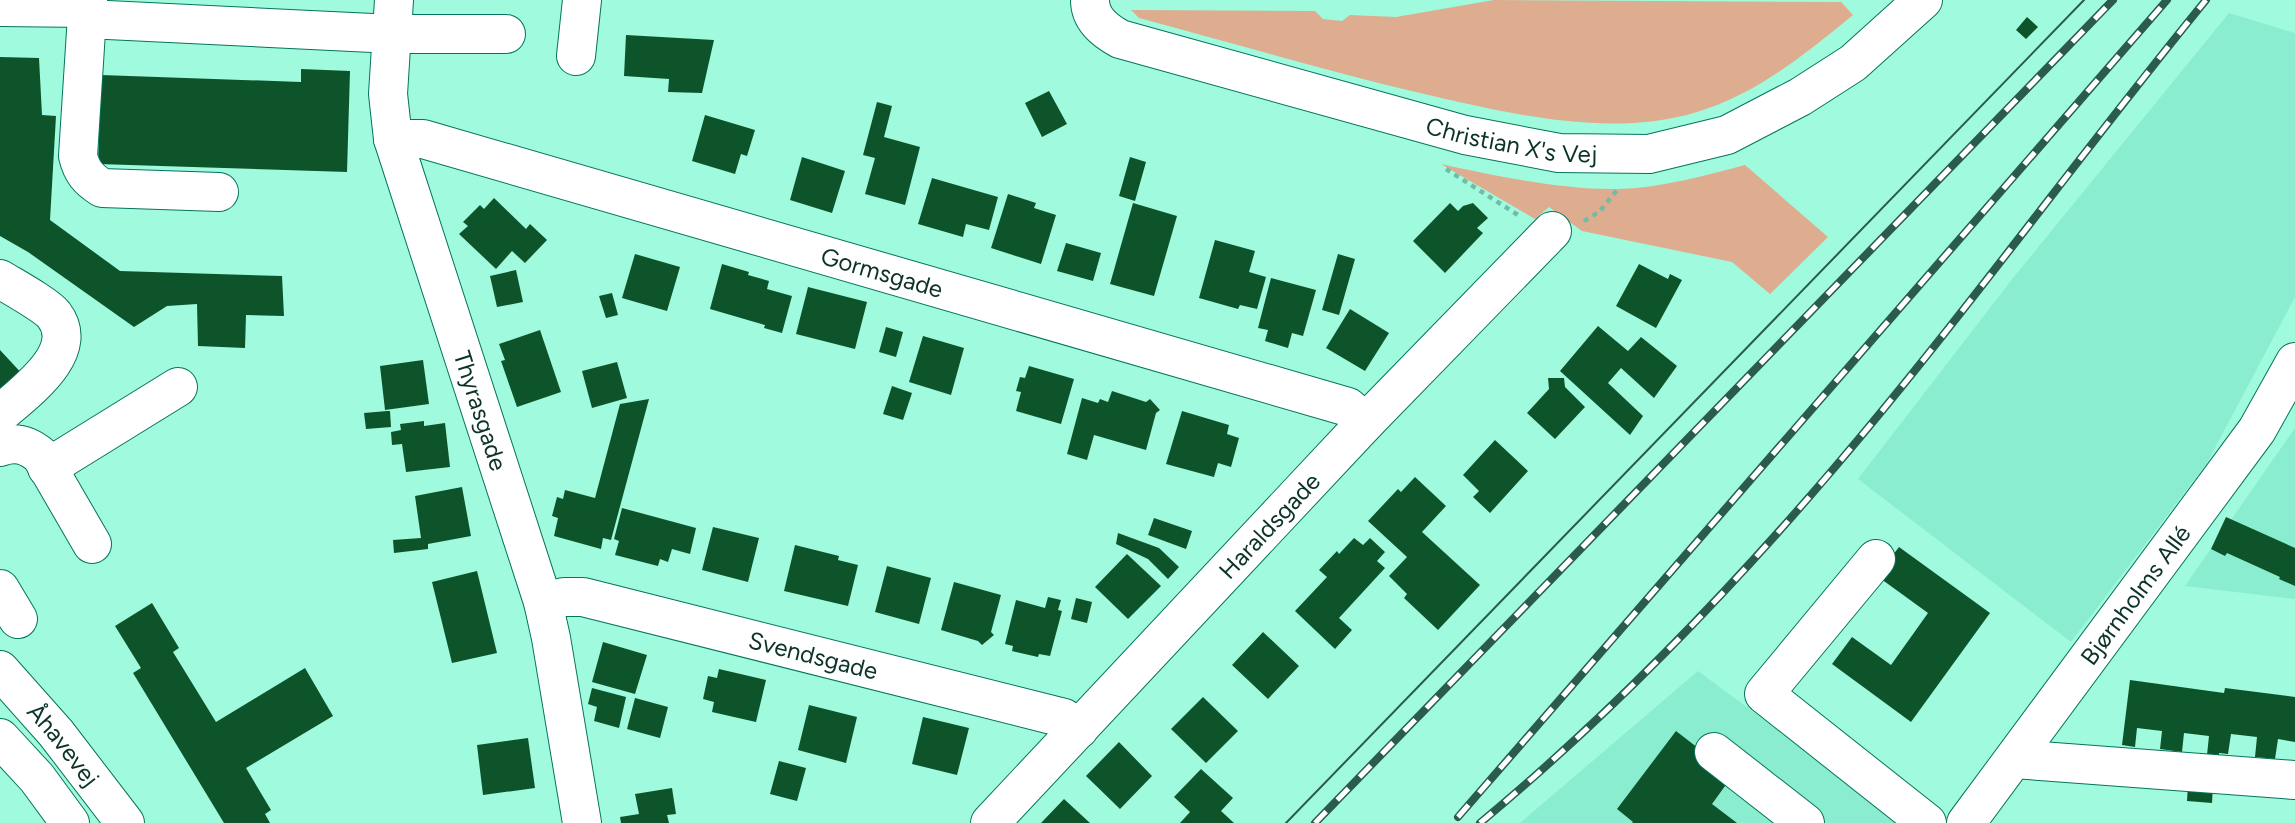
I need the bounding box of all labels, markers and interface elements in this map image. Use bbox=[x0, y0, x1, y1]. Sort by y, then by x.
street label: Christian X's Vej bbox=[1423, 110, 1597, 168]
street label: Gormsgade bbox=[818, 241, 946, 303]
street label: Thyrasgade bbox=[448, 347, 514, 474]
street label: Haraldsgade bbox=[1212, 466, 1326, 584]
street label: Bjørnholms Allé bbox=[2074, 519, 2196, 670]
street label: Svendsgade bbox=[746, 625, 881, 685]
street label: Åhavevej bbox=[22, 697, 106, 792]

